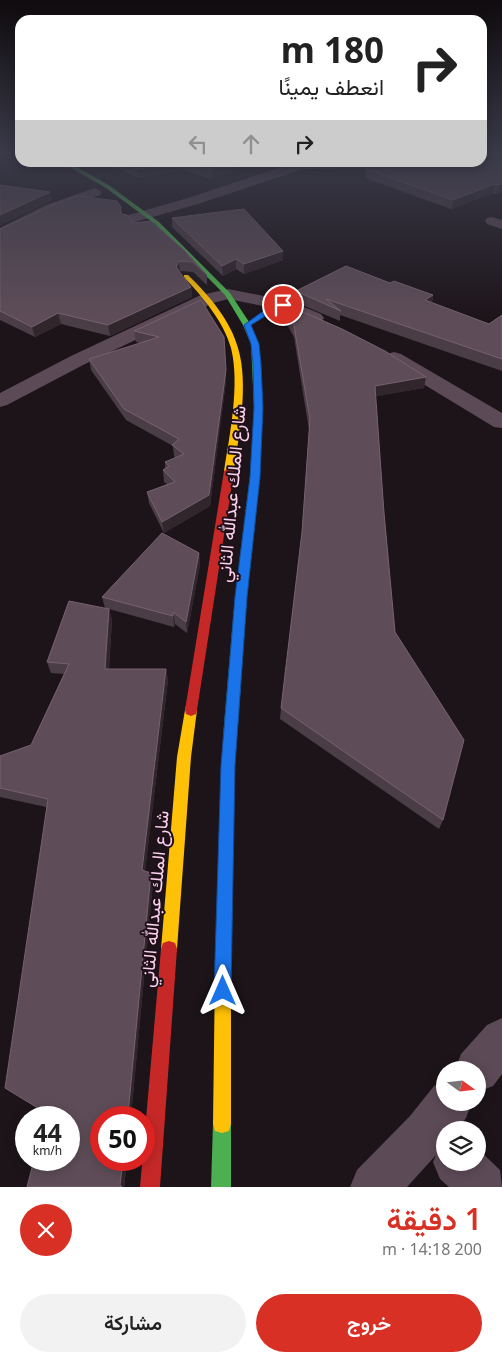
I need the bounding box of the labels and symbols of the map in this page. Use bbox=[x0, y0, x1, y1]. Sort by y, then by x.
pin bbox=[262, 284, 304, 326]
street label: شارع الملك عبدالله الثاني bbox=[211, 404, 255, 584]
street label: شارع الملك عبدالله الثاني bbox=[134, 809, 178, 989]
position arrow bbox=[196, 964, 248, 1016]
north arrow bbox=[436, 1061, 486, 1111]
speed limit sign: 50 bbox=[90, 1106, 155, 1171]

